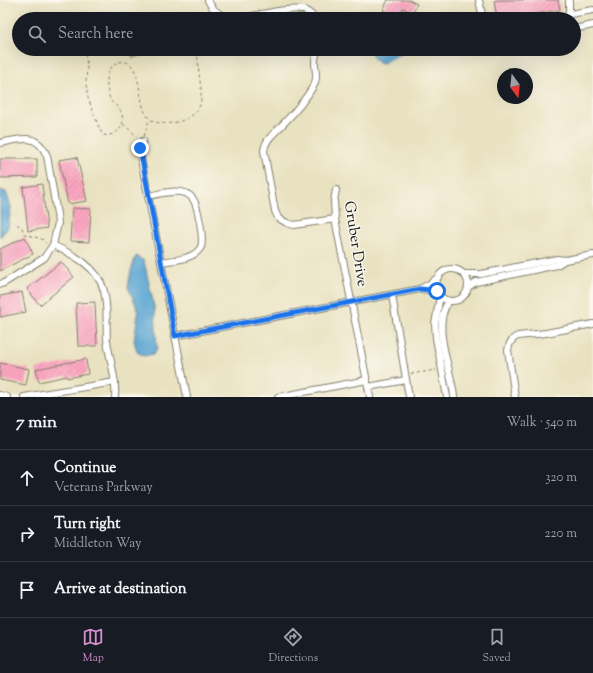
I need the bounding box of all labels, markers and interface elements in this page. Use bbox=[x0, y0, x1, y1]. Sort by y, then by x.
search box bbox=[12, 12, 581, 56]
icon: search bbox=[26, 23, 48, 45]
text: Search here bbox=[58, 24, 133, 45]
north arrow bbox=[497, 68, 533, 104]
route end bbox=[131, 139, 149, 157]
street label: Gruber Drive bbox=[338, 200, 372, 288]
route start bbox=[428, 282, 446, 300]
text: 7 min bbox=[16, 411, 57, 435]
text: Walk · 540 m bbox=[506, 414, 577, 432]
text: Continue bbox=[54, 458, 116, 479]
icon: ahead bbox=[16, 467, 38, 489]
text: 320 m bbox=[545, 469, 577, 487]
text: Veterans Parkway bbox=[54, 479, 153, 497]
text: Turn right bbox=[54, 514, 120, 535]
icon: right bbox=[16, 523, 38, 545]
text: 220 m bbox=[544, 525, 577, 543]
text: Middleton Way bbox=[54, 535, 142, 553]
icon: arrive bbox=[16, 579, 38, 601]
text: Arrive at destination bbox=[54, 579, 187, 600]
tab: Map bbox=[82, 626, 104, 666]
tab: Directions bbox=[269, 626, 318, 666]
tab: Saved bbox=[483, 626, 511, 666]

